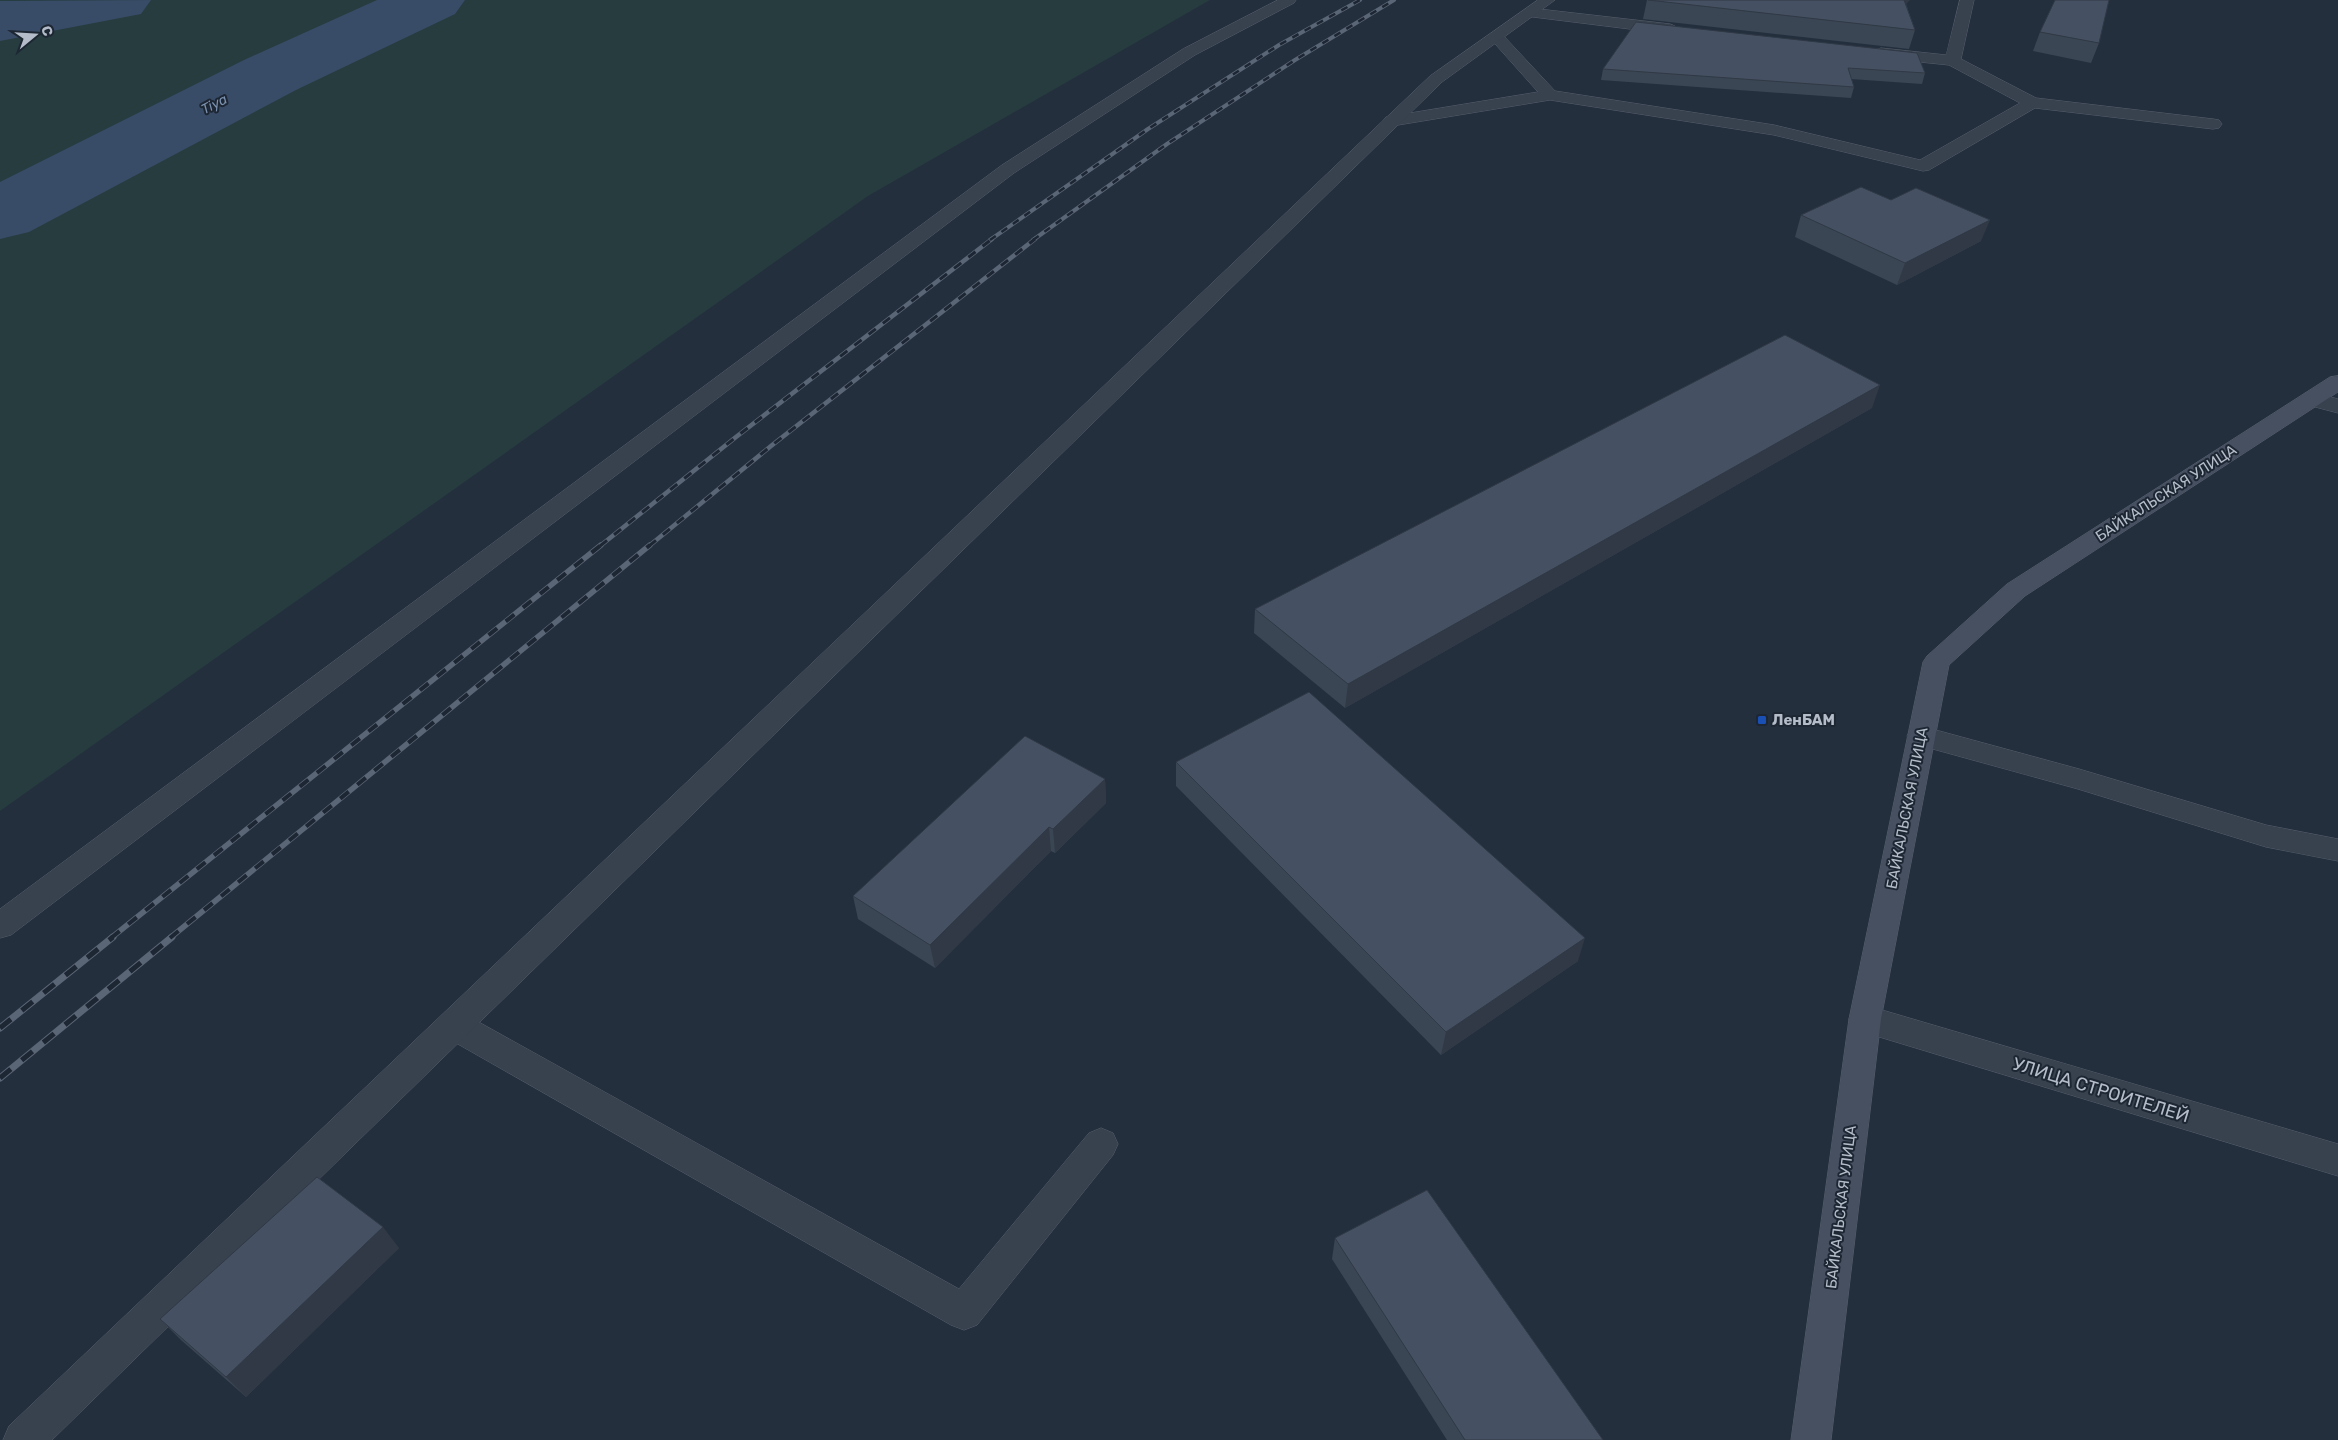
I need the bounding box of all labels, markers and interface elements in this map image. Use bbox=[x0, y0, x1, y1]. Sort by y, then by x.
north arrow bbox=[10, 10, 60, 60]
text: С bbox=[37, 24, 57, 39]
water label: Tiya bbox=[198, 91, 230, 118]
street label: БАЙКАЛЬСКАЯ УЛИЦА bbox=[2092, 441, 2240, 545]
place label: ЛенБАМ bbox=[1772, 711, 1835, 729]
marker: ЛенБАМ bbox=[1756, 714, 1768, 726]
street label: БАЙКАЛЬСКАЯ УЛИЦА bbox=[1882, 726, 1932, 890]
street label: УЛИЦА СТРОИТЕЛЕЙ bbox=[2010, 1053, 2192, 1127]
street label: БАЙКАЛЬСКАЯ УЛИЦА bbox=[1822, 1124, 1860, 1290]

